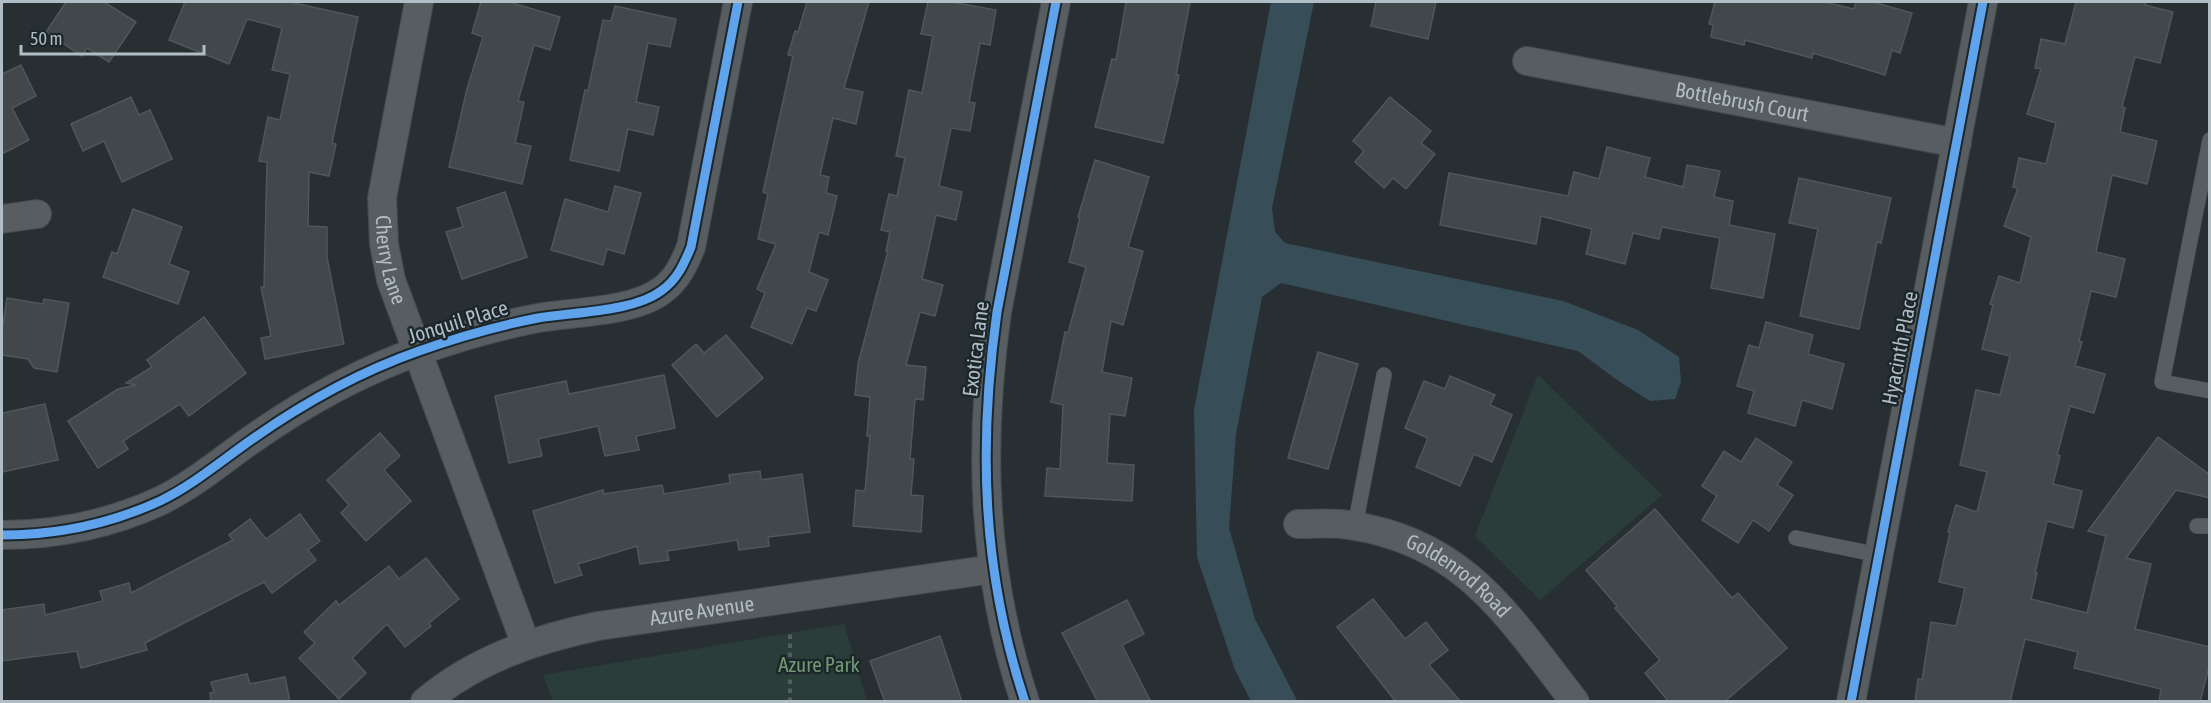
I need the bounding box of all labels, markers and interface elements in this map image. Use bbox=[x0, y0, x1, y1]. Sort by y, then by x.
scale bar bbox=[21, 18, 204, 56]
text: 50 m bbox=[30, 28, 62, 49]
street label: Bottlebrush Court bbox=[1674, 77, 1811, 125]
street label: Cherry Lane bbox=[372, 215, 412, 307]
street label: Hyacinth Place bbox=[1876, 289, 1922, 407]
street label: Jonquil Place bbox=[405, 294, 511, 348]
street label: Exotica Lane bbox=[957, 300, 993, 398]
street label: Goldenrod Road bbox=[1403, 528, 1516, 622]
street label: Azure Avenue bbox=[648, 591, 755, 629]
park label: Azure Park bbox=[778, 652, 860, 676]

